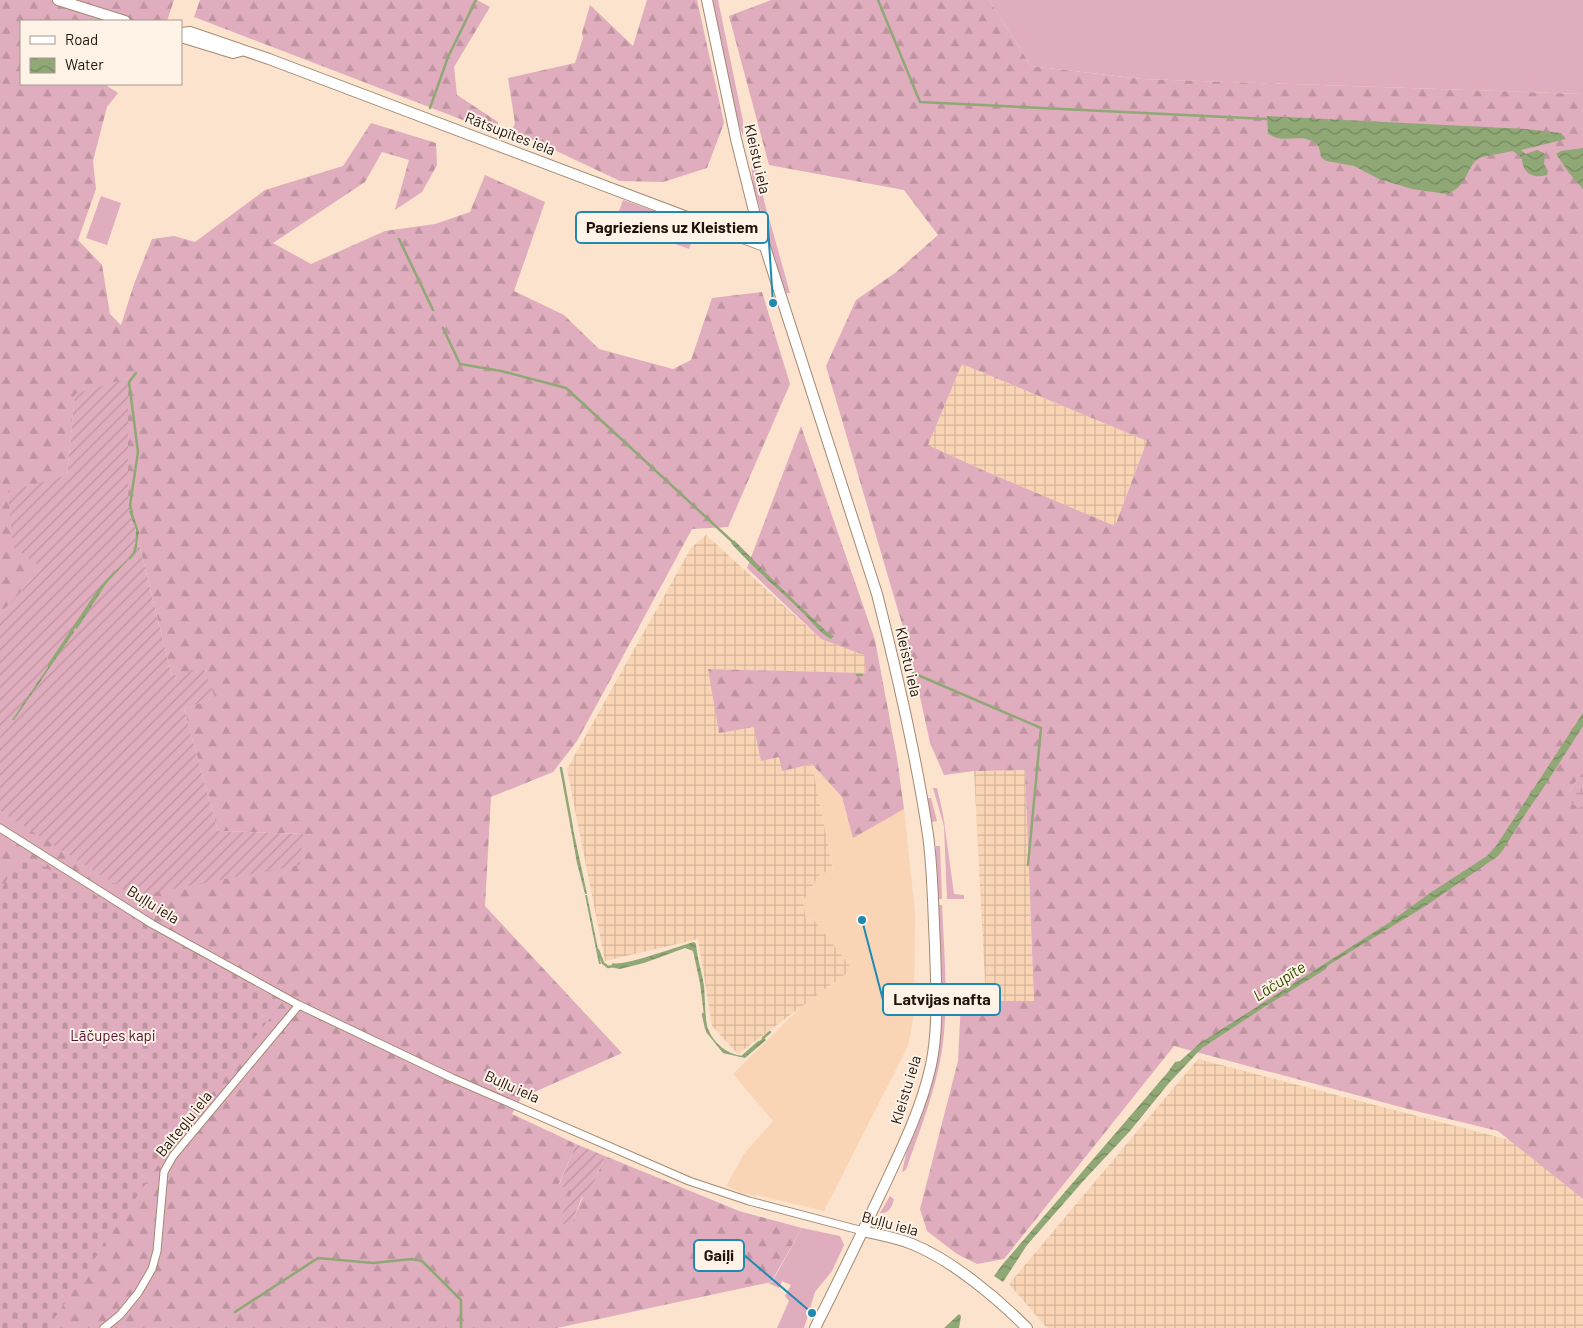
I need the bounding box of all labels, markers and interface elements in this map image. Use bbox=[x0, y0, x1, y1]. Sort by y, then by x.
legend bbox=[20, 20, 182, 85]
text: Road bbox=[65, 30, 98, 48]
text: Water bbox=[65, 55, 104, 73]
street label: Rātsupītes iela bbox=[463, 108, 558, 159]
street label: Kleistu iela bbox=[741, 122, 775, 195]
callout: Pagrieziens uz Kleistiem bbox=[576, 212, 768, 243]
text: Pagrieziens uz Kleistiem bbox=[586, 217, 758, 236]
street label: Kleistu iela bbox=[892, 625, 926, 698]
street label: Buļļu iela bbox=[124, 881, 183, 927]
water label: Lāčupīte bbox=[1249, 957, 1308, 1004]
callout: Latvijas nafta bbox=[883, 984, 1000, 1015]
text: Latvijas nafta bbox=[893, 989, 991, 1008]
park label: Lāčupes kapi bbox=[70, 1026, 156, 1044]
street label: Kleistu iela bbox=[886, 1053, 924, 1126]
street label: Buļļu iela bbox=[482, 1066, 543, 1106]
street label: Baltegļu iela bbox=[151, 1087, 215, 1160]
street label: Buļļu iela bbox=[860, 1207, 921, 1239]
callout: Gaiļi bbox=[694, 1240, 744, 1271]
text: Gaiļi bbox=[704, 1245, 734, 1264]

